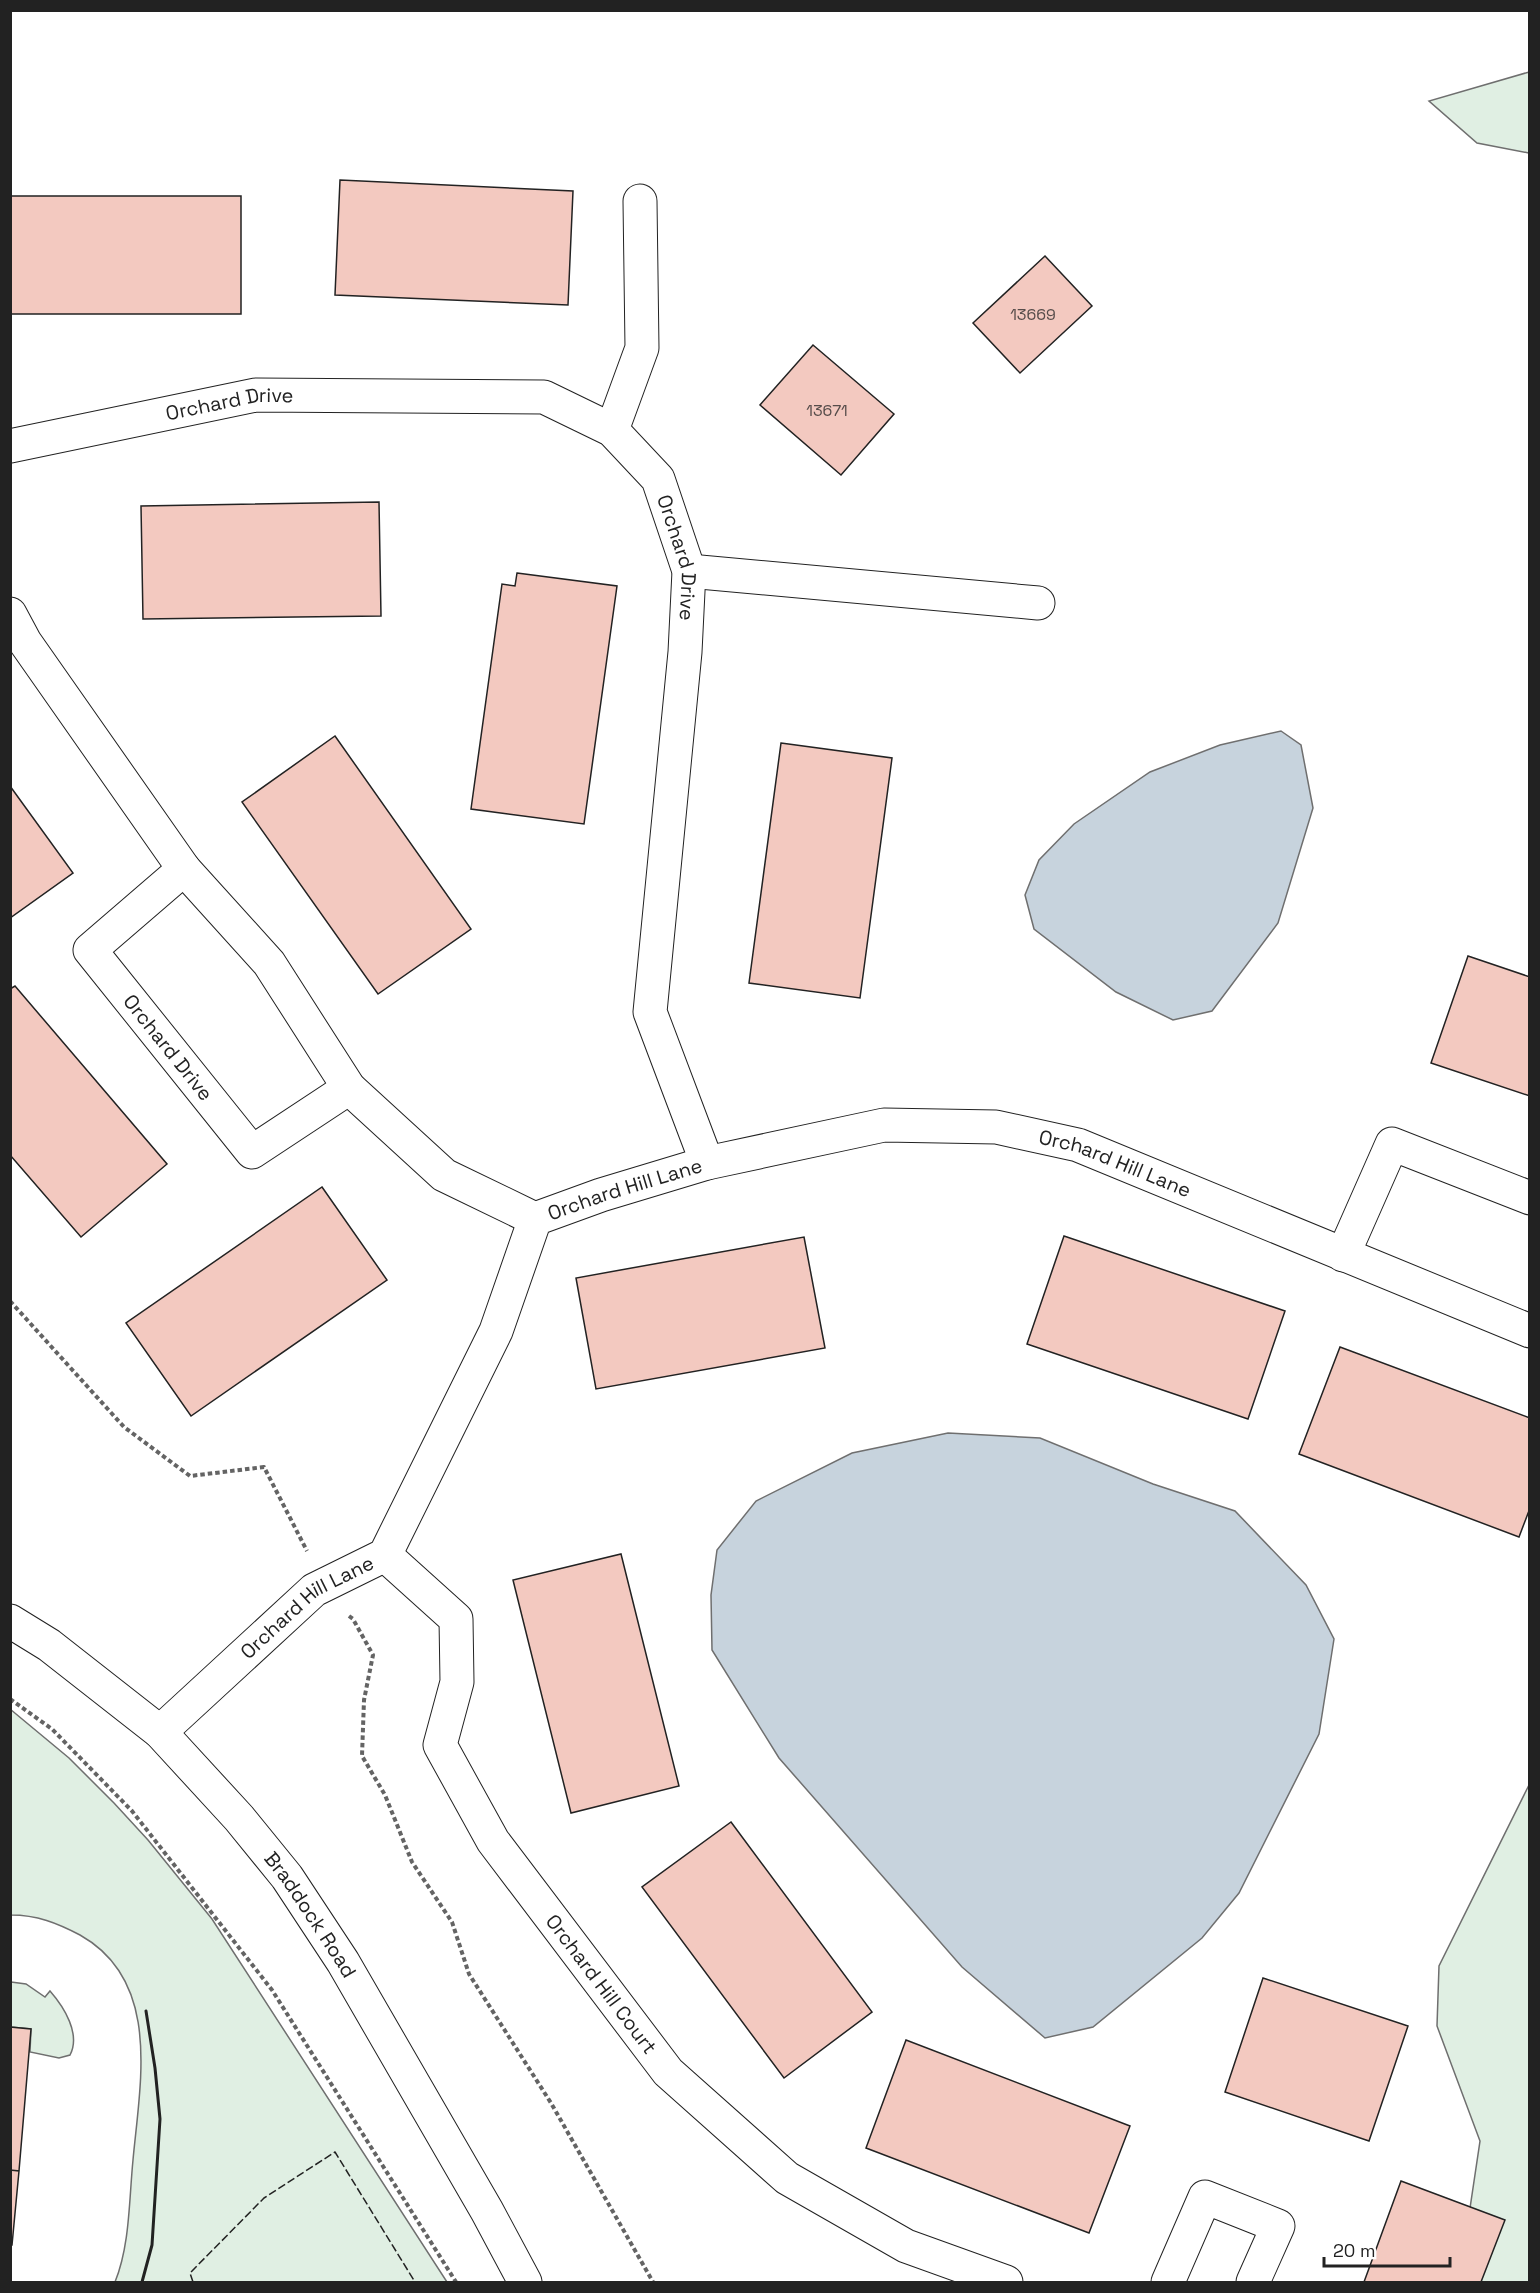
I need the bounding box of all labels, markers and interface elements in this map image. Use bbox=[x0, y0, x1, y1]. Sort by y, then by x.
house number: 13669 bbox=[1010, 304, 1056, 325]
street label: Orchard Drive bbox=[163, 382, 294, 426]
house number: 13671 bbox=[806, 400, 848, 421]
street label: Orchard Drive bbox=[651, 491, 702, 621]
street label: Orchard Drive bbox=[118, 989, 219, 1106]
street label: Orchard Hill Lane bbox=[1036, 1124, 1195, 1203]
street label: Orchard Hill Lane bbox=[544, 1152, 705, 1226]
street label: Orchard Hill Lane bbox=[235, 1550, 378, 1665]
street label: Braddock Road bbox=[259, 1846, 362, 1982]
street label: Orchard Hill Court bbox=[540, 1909, 663, 2059]
scale bar bbox=[1324, 2230, 1450, 2268]
text: 20 m bbox=[1333, 2239, 1376, 2262]

